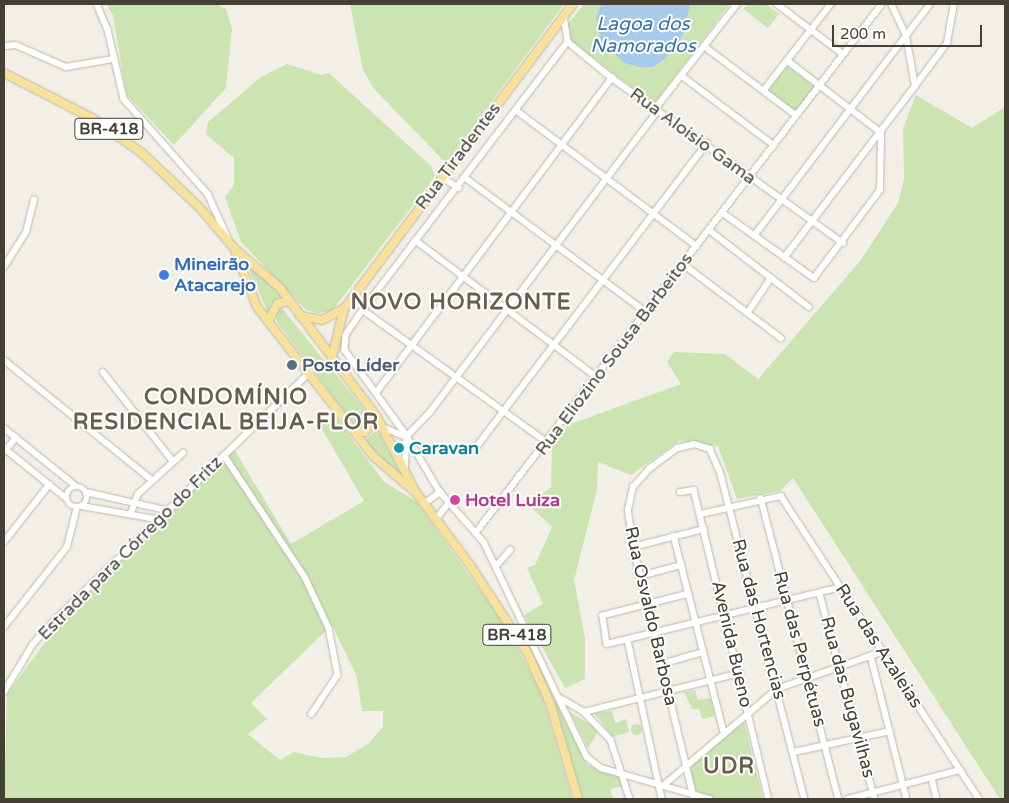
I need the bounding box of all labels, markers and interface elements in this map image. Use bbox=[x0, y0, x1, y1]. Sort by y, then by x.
water label: Lagoa dos Namorados bbox=[590, 14, 696, 58]
scale bar bbox=[834, 15, 984, 47]
text: 200 m bbox=[840, 25, 886, 43]
street label: Rua Aloisio Gama bbox=[626, 83, 760, 189]
street label: Rua Tiradentes bbox=[411, 98, 505, 214]
road number: BR-418 bbox=[74, 116, 144, 142]
street label: Rua Eliozino Sousa Barbeitos bbox=[531, 248, 697, 460]
place label: Mineirão Atacarejo bbox=[174, 254, 256, 296]
marker: Mineirão Atacarejo bbox=[158, 269, 170, 281]
district label: NOVO HORIZONTE bbox=[349, 290, 573, 316]
place label: Posto Líder bbox=[302, 354, 399, 376]
marker: Posto Líder bbox=[286, 359, 298, 371]
district label: CONDOMÍNIO RESIDENCIAL BEIJA-FLOR bbox=[70, 384, 382, 436]
place label: Caravan bbox=[409, 437, 479, 459]
marker: Caravan bbox=[393, 442, 405, 454]
street label: Estrada para Córrego do Fritz bbox=[33, 451, 227, 645]
place label: Hotel Luiza bbox=[465, 489, 560, 511]
marker: Hotel Luiza bbox=[449, 494, 461, 506]
street label: Rua Osvaldo Barbosa bbox=[620, 524, 682, 708]
street label: Rua das Hortencias bbox=[727, 536, 791, 702]
street label: Rua das Perpétuas bbox=[769, 569, 831, 729]
street label: Avenida Bueno bbox=[707, 579, 757, 709]
street label: Rua das Azaleias bbox=[831, 580, 927, 712]
street label: Rua das Bugavilhas bbox=[816, 614, 880, 780]
road number: BR-418 bbox=[482, 622, 552, 648]
district label: UDR bbox=[703, 754, 755, 780]

